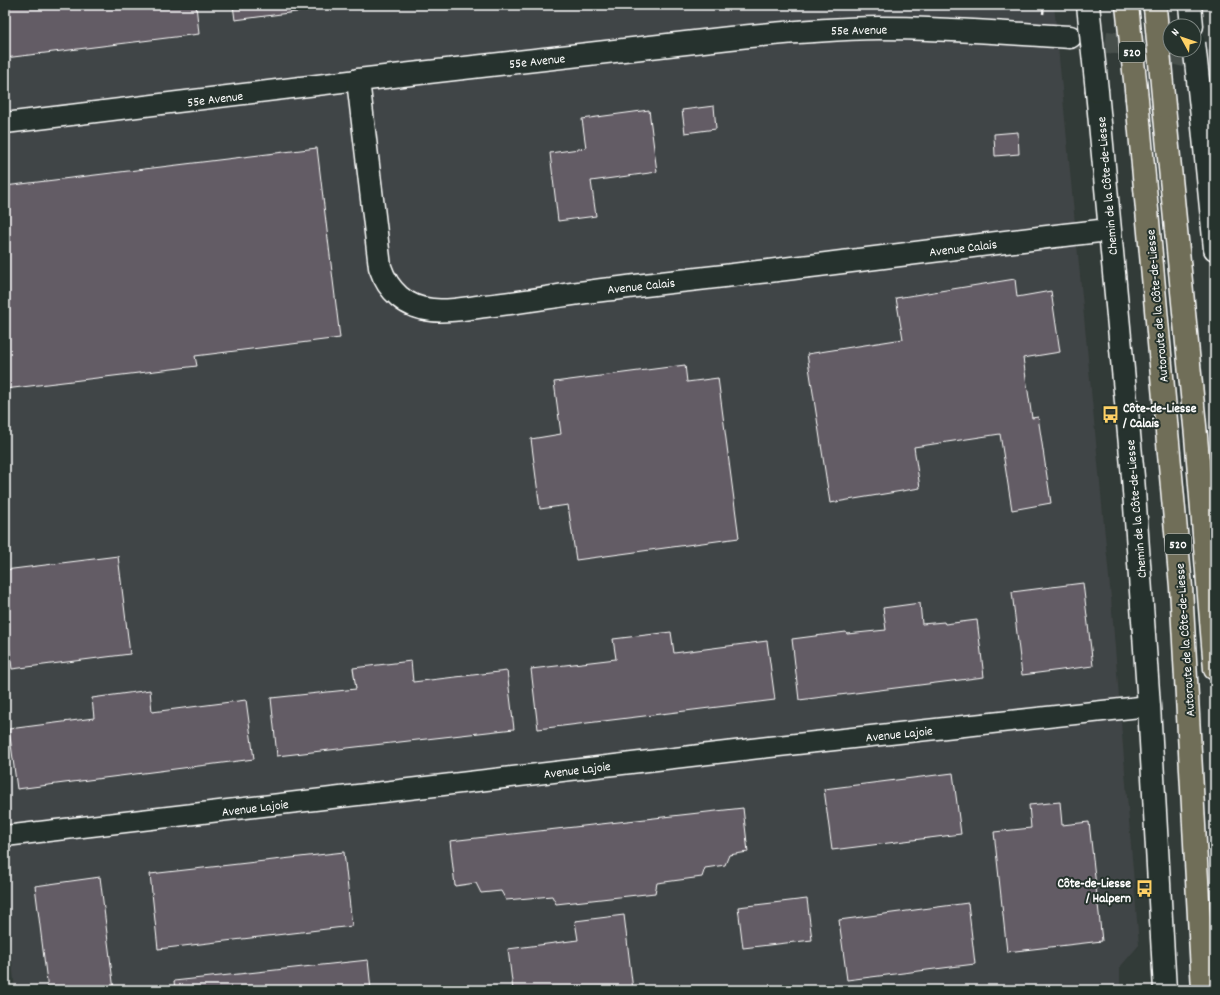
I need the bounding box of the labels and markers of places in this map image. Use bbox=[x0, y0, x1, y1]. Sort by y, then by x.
place label: Côte-de-Liesse / Calais bbox=[1122, 400, 1197, 434]
bus stop icon: Côte-de-Liesse / Calais bbox=[1100, 404, 1120, 424]
place label: Côte-de-Liesse / Halpern bbox=[1057, 875, 1131, 909]
bus stop icon: Côte-de-Liesse / Halpern bbox=[1134, 879, 1154, 899]

